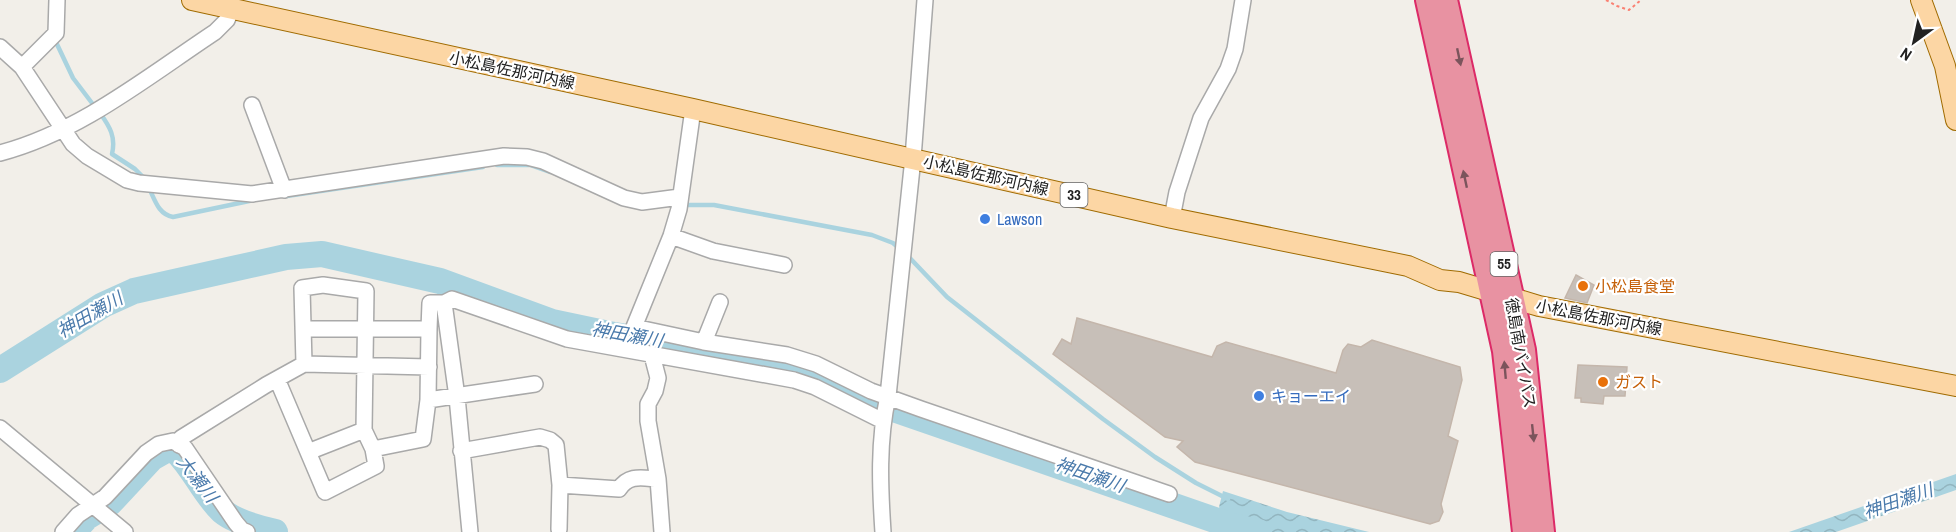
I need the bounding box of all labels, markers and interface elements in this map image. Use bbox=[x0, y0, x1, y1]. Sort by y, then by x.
north arrow bbox=[1884, 12, 1944, 72]
text: N bbox=[1896, 43, 1916, 66]
street label: 小松島佐那河内線 bbox=[447, 46, 577, 94]
one-way arrow bbox=[1455, 48, 1464, 67]
street label: 小松島佐那河内線 bbox=[921, 150, 1051, 200]
one-way arrow bbox=[1460, 170, 1470, 188]
road number: 33 bbox=[1060, 183, 1088, 207]
place label: Lawson bbox=[997, 208, 1042, 230]
marker: Lawson bbox=[978, 212, 992, 226]
road number: 55 bbox=[1490, 252, 1518, 276]
place label: 小松島食堂 bbox=[1595, 275, 1675, 297]
marker: 小松島食堂 bbox=[1576, 279, 1590, 293]
water label: 神田瀬川 bbox=[52, 285, 129, 343]
street label: 小松島佐那河内線 bbox=[1534, 294, 1664, 340]
street label: 徳島南バイパス bbox=[1500, 296, 1542, 410]
water label: 神田瀬川 bbox=[589, 316, 667, 353]
one-way arrow bbox=[1500, 360, 1510, 379]
place label: ガスト bbox=[1615, 371, 1663, 393]
marker: ガスト bbox=[1596, 375, 1610, 389]
place label: キョーエイ bbox=[1271, 385, 1351, 407]
marker: キョーエイ bbox=[1252, 389, 1266, 403]
one-way arrow bbox=[1528, 424, 1538, 443]
water label: 大瀬川 bbox=[171, 450, 225, 509]
water label: 神田瀬川 bbox=[1052, 451, 1130, 499]
water label: 神田瀬川 bbox=[1860, 476, 1938, 524]

